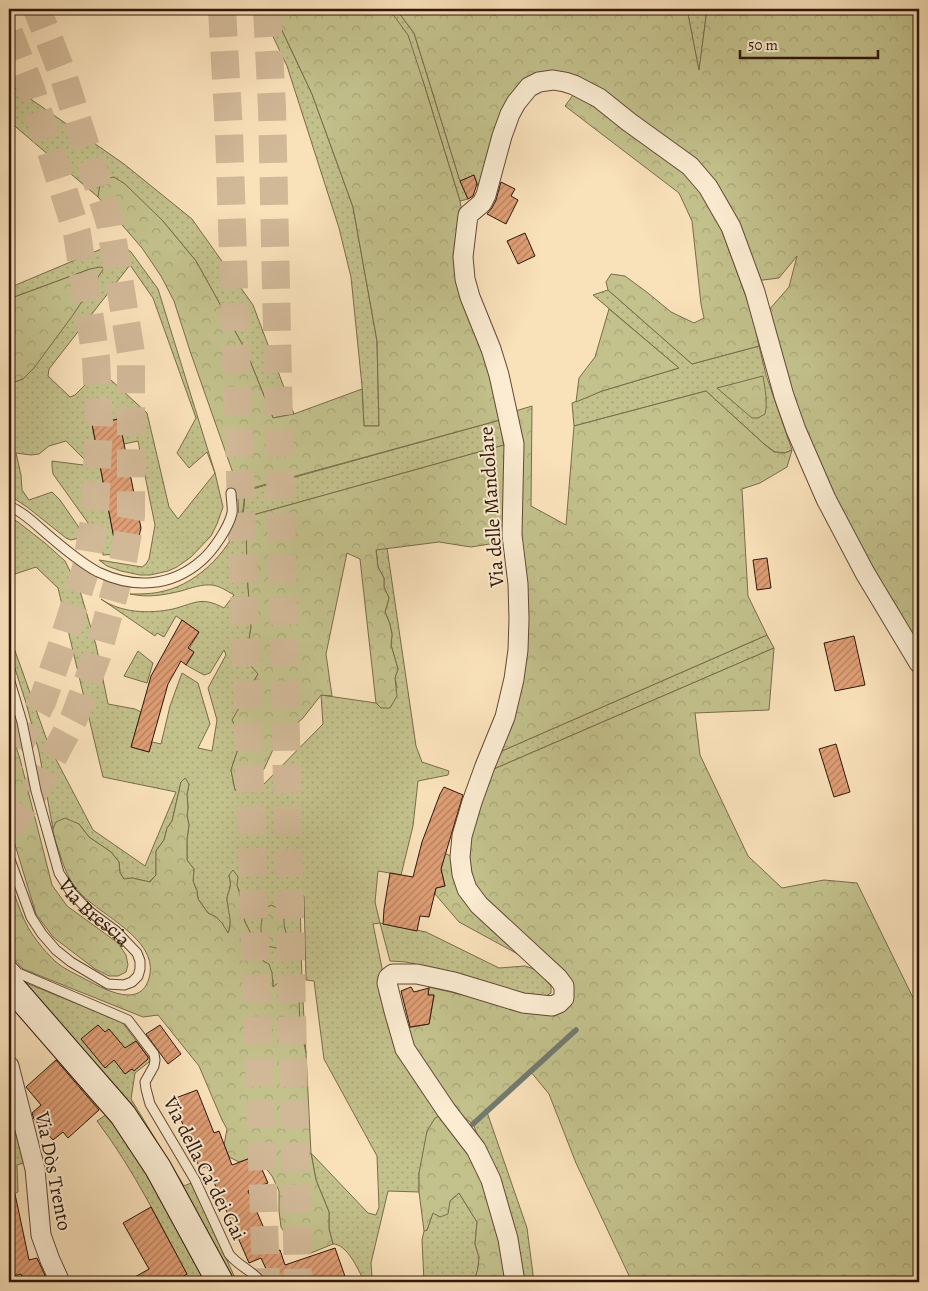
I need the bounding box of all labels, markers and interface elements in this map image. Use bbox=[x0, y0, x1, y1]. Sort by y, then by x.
scale bar bbox=[740, 28, 878, 60]
text: 50 m bbox=[748, 35, 778, 55]
street label: Via delle Mandolare bbox=[472, 426, 511, 589]
street label: Via Brescia bbox=[51, 872, 137, 953]
street label: Via della Ca' dei Gai bbox=[156, 1091, 252, 1245]
street label: Via Dòs Trento bbox=[29, 1108, 78, 1233]

